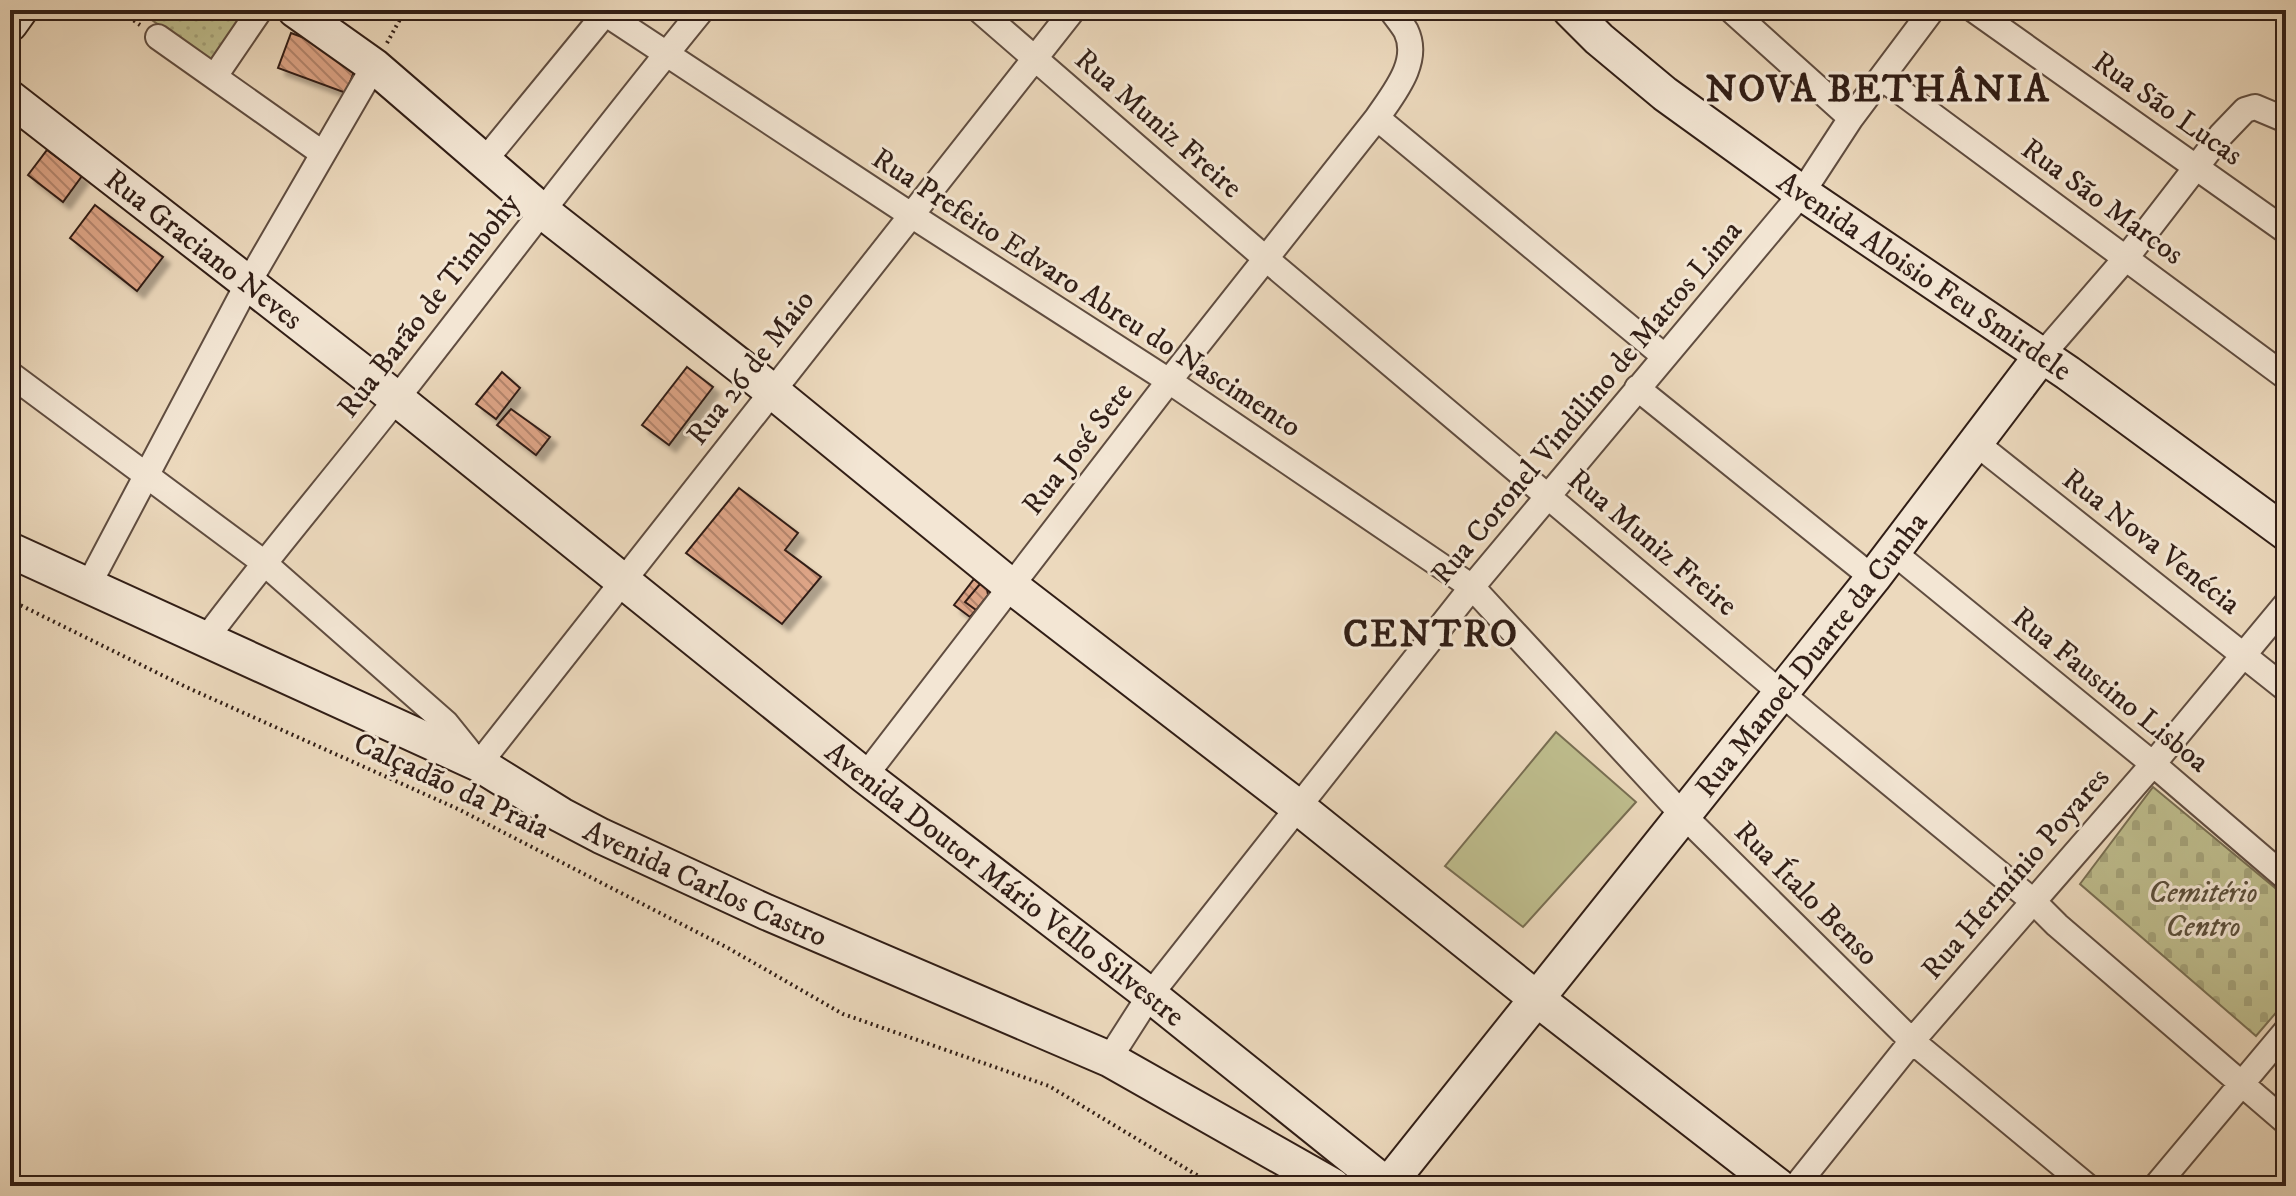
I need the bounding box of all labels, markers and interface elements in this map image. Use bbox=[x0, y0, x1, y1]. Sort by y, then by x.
street label: Rua Muniz Freire bbox=[1067, 41, 1249, 207]
street label: Rua São Lucas bbox=[2085, 44, 2249, 175]
district label: NOVA BETHÂNIA bbox=[1706, 65, 2051, 114]
street label: Rua São Marcos bbox=[2014, 131, 2191, 274]
street label: Rua Prefeito Edvaro Abreu do Nascimento bbox=[865, 140, 1308, 446]
street label: Rua Graciano Neves bbox=[97, 162, 310, 339]
street label: Avenida Aloisio Feu Smirdele bbox=[1769, 164, 2078, 390]
street label: Rua Barão de Timbohy bbox=[330, 186, 529, 426]
street label: Rua Coronel Vindilino de Mattos Lima bbox=[1424, 213, 1751, 593]
street label: Rua 26 de Maio bbox=[679, 283, 823, 453]
street label: Rua José Sete bbox=[1015, 375, 1142, 523]
street label: Rua Nova Venécia bbox=[2055, 461, 2248, 623]
street label: Rua Muniz Freire bbox=[1560, 462, 1744, 625]
street label: Rua Manoel Duarte da Cunha bbox=[1688, 505, 1937, 806]
street label: Rua Faustino Lisboa bbox=[2004, 599, 2216, 781]
district label: CENTRO bbox=[1343, 611, 1519, 659]
street label: Calçadão da Praia bbox=[348, 725, 555, 848]
street label: Avenida Doutor Mário Vello Silvestre bbox=[817, 734, 1192, 1035]
street label: Rua Hermínio Poyares bbox=[1914, 760, 2118, 988]
street label: Avenida Carlos Castro bbox=[577, 813, 832, 956]
street label: Rua Ítalo Benso bbox=[1726, 813, 1887, 974]
park label: Cemitério Centro bbox=[2148, 875, 2258, 946]

